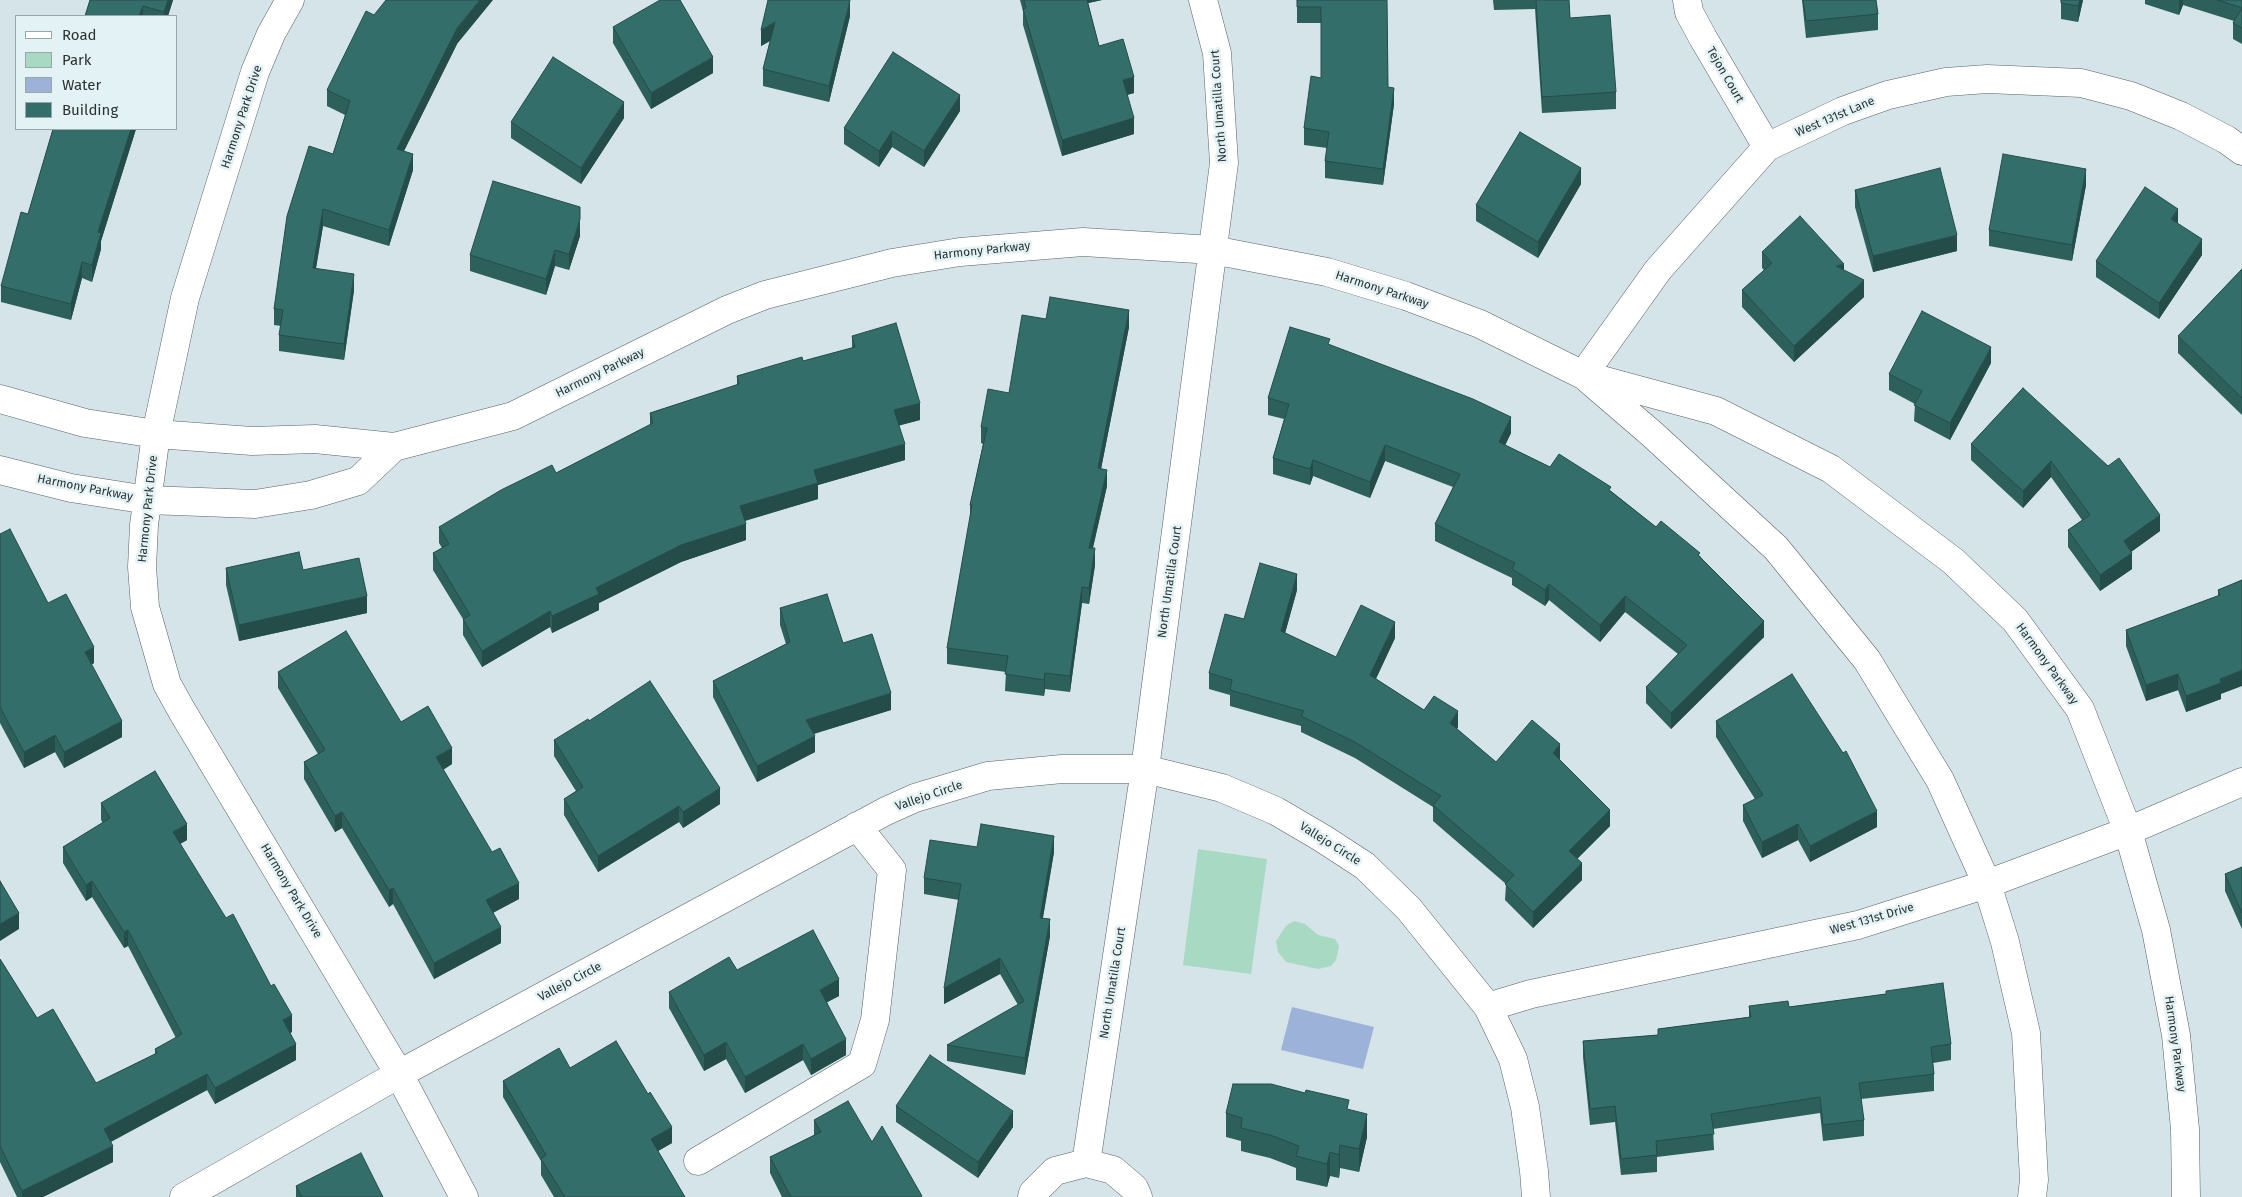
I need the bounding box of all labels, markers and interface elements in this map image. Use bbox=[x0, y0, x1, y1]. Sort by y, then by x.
legend bbox=[15, 15, 178, 130]
text: Road bbox=[62, 26, 97, 44]
street label: Tejon Court bbox=[1703, 45, 1747, 105]
street label: North Umatilla Court bbox=[1208, 49, 1230, 163]
text: Park bbox=[62, 51, 92, 69]
street label: Harmony Park Drive bbox=[219, 64, 265, 170]
text: Water bbox=[62, 76, 101, 94]
street label: West 131st Lane bbox=[1793, 94, 1877, 140]
text: Building bbox=[62, 101, 118, 119]
street label: Harmony Parkway bbox=[933, 239, 1031, 263]
street label: Harmony Parkway bbox=[1334, 268, 1430, 312]
street label: Harmony Parkway bbox=[553, 345, 647, 401]
street label: Harmony Park Drive bbox=[135, 455, 161, 563]
street label: Harmony Parkway bbox=[36, 472, 134, 504]
street label: North Umatilla Court bbox=[1155, 525, 1185, 639]
street label: Harmony Parkway bbox=[2013, 621, 2081, 707]
street label: Vallejo Circle bbox=[894, 778, 964, 814]
street label: Vallejo Circle bbox=[1297, 819, 1363, 869]
street label: Harmony Park Drive bbox=[257, 841, 325, 941]
street label: West 131st Drive bbox=[1828, 900, 1916, 938]
street label: North Umatilla Court bbox=[1097, 926, 1129, 1040]
street label: Vallejo Circle bbox=[536, 959, 604, 1005]
street label: Harmony Parkway bbox=[2161, 995, 2189, 1093]

